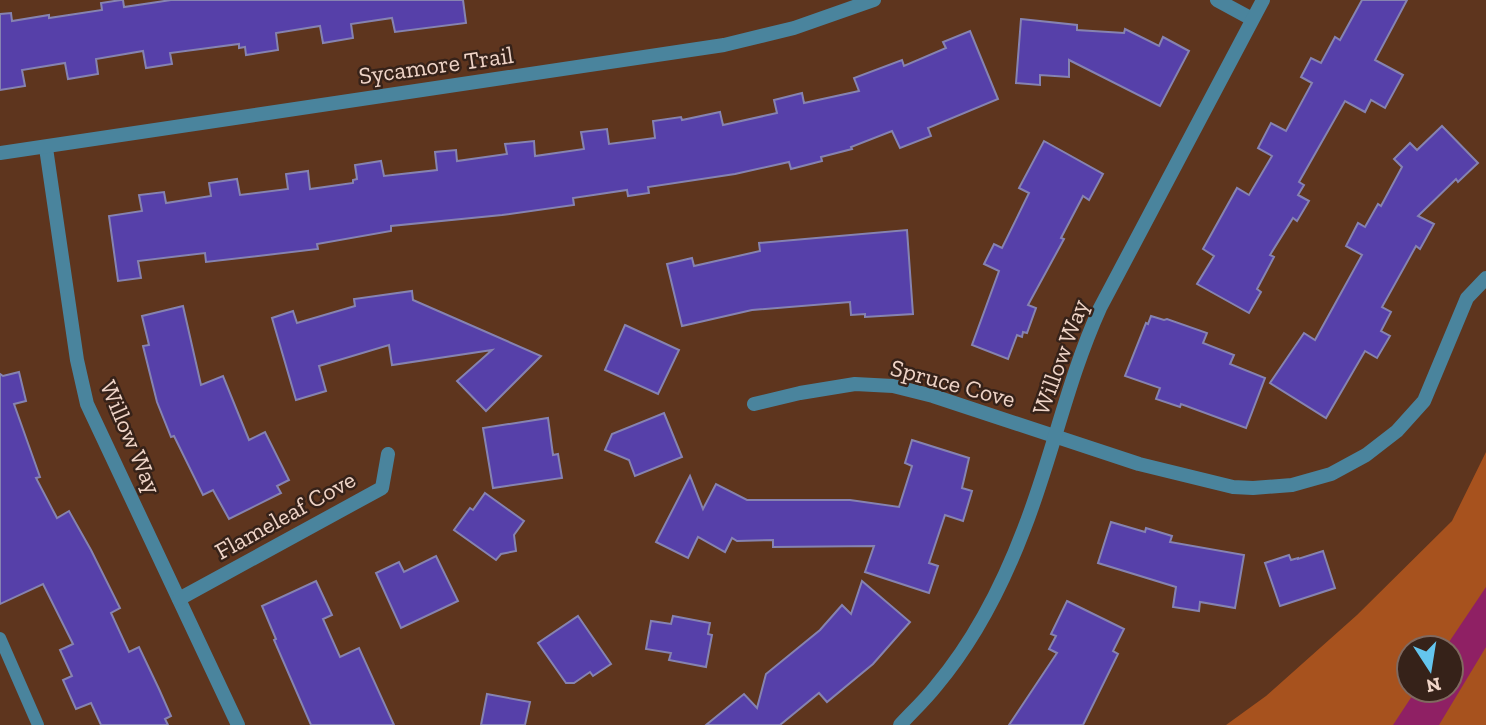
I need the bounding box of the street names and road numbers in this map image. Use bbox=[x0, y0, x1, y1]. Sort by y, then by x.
street label: Sycamore Trail bbox=[357, 40, 515, 90]
street label: Willow Way bbox=[1026, 295, 1095, 419]
street label: Spruce Cove bbox=[887, 352, 1019, 414]
street label: Willow Way bbox=[94, 376, 168, 499]
street label: Flameleaf Cove bbox=[210, 464, 360, 566]

